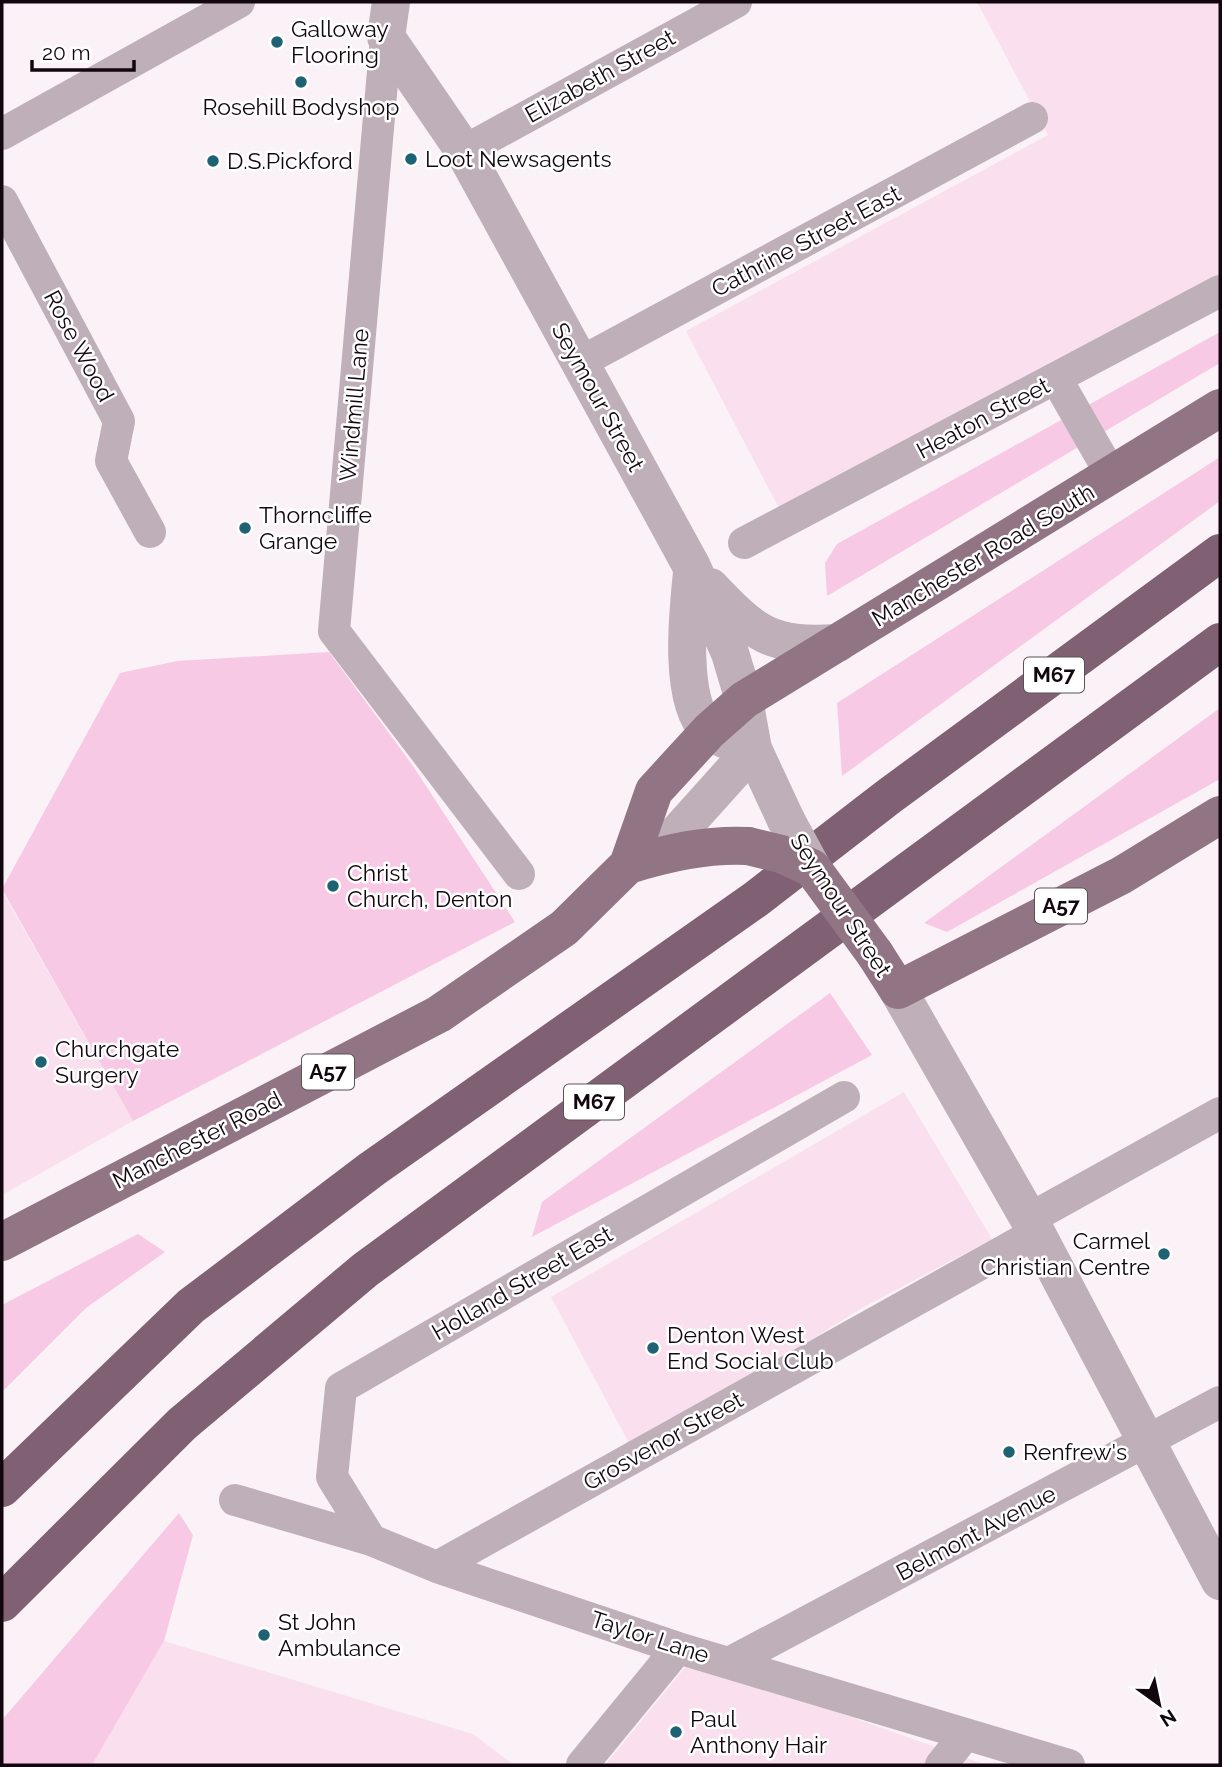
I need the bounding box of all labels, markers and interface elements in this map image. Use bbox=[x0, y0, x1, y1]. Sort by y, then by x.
place label: Galloway Flooring bbox=[291, 15, 389, 68]
street label: Elizabeth Street bbox=[520, 23, 680, 128]
scale bar bbox=[32, 28, 133, 72]
marker: Galloway Flooring bbox=[269, 34, 285, 50]
text: 20 m bbox=[42, 40, 90, 65]
marker: Rosehill Bodyshop bbox=[293, 74, 309, 90]
place label: Rosehill Bodyshop bbox=[203, 93, 399, 120]
place label: Loot Newsagents bbox=[425, 145, 612, 172]
place label: D.S.Pickford bbox=[227, 147, 353, 174]
marker: Loot Newsagents bbox=[403, 151, 419, 167]
marker: D.S.Pickford bbox=[205, 153, 221, 169]
street label: Cathrine Street East bbox=[707, 179, 905, 302]
street label: Rose Wood bbox=[39, 285, 120, 406]
street label: Seymour Street bbox=[547, 318, 650, 476]
street label: Windmill Lane bbox=[333, 327, 374, 483]
street label: Heaton Street bbox=[912, 371, 1054, 464]
street label: Manchester Road South bbox=[867, 477, 1099, 632]
place label: Thorncliffe Grange bbox=[259, 501, 372, 554]
marker: Thorncliffe Grange bbox=[237, 520, 253, 536]
road number: M67 bbox=[1024, 658, 1084, 692]
street label: Seymour Street bbox=[785, 828, 898, 982]
place label: Christ Church, Denton bbox=[347, 859, 512, 912]
marker: Christ Church, Denton bbox=[325, 878, 341, 894]
road number: A57 bbox=[1035, 888, 1087, 923]
place label: Churchgate Surgery bbox=[55, 1035, 179, 1088]
marker: Churchgate Surgery bbox=[33, 1054, 49, 1070]
road number: A57 bbox=[302, 1054, 354, 1090]
road number: M67 bbox=[564, 1084, 624, 1120]
street label: Manchester Road bbox=[108, 1085, 286, 1194]
street label: Holland Street East bbox=[427, 1220, 617, 1345]
place label: Carmel Christian Centre bbox=[981, 1227, 1151, 1280]
marker: Carmel Christian Centre bbox=[1156, 1246, 1172, 1262]
place label: Denton West End Social Club bbox=[667, 1321, 834, 1374]
marker: Denton West End Social Club bbox=[645, 1340, 661, 1356]
street label: Grosvenor Street bbox=[578, 1385, 748, 1496]
place label: Renfrew's bbox=[1023, 1438, 1127, 1465]
marker: Renfrew's bbox=[1001, 1444, 1017, 1460]
street label: Belmont Avenue bbox=[891, 1479, 1060, 1586]
street label: Taylor Lane bbox=[588, 1605, 713, 1668]
place label: St John Ambulance bbox=[278, 1608, 401, 1661]
marker: St John Ambulance bbox=[256, 1627, 272, 1643]
north arrow bbox=[1124, 1669, 1194, 1739]
place label: Paul Anthony Hair bbox=[690, 1705, 827, 1758]
text: N bbox=[1156, 1705, 1180, 1731]
marker: Paul Anthony Hair bbox=[668, 1724, 684, 1740]

